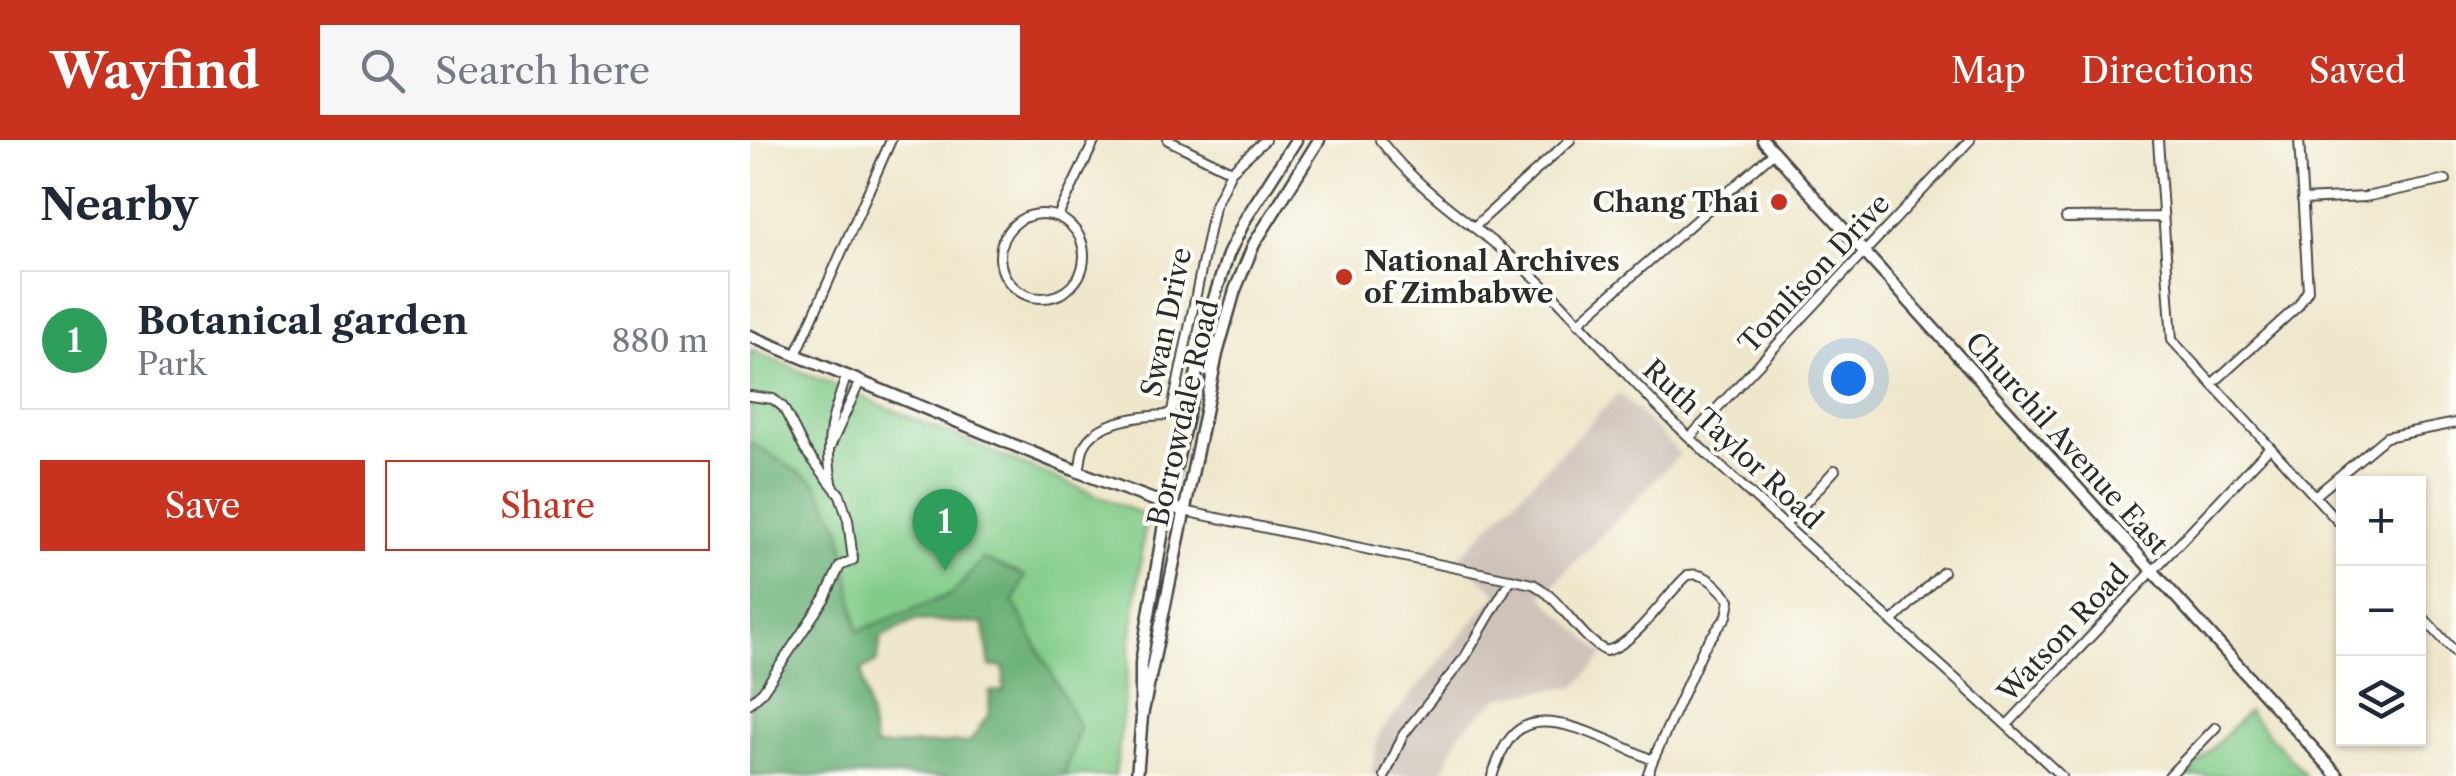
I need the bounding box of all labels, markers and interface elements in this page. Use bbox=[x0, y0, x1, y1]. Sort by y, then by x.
search box bbox=[320, 25, 1020, 115]
text: Wayfind bbox=[50, 41, 260, 100]
icon: search bbox=[355, 43, 410, 98]
text: Search here bbox=[435, 47, 650, 94]
text: Map bbox=[1951, 49, 2026, 92]
text: Directions bbox=[2081, 49, 2254, 92]
text: Saved bbox=[2309, 49, 2406, 92]
text: Nearby bbox=[40, 179, 198, 231]
place label: Chang Thai bbox=[1592, 185, 1759, 219]
street label: Tomlison Drive bbox=[1732, 186, 1896, 360]
marker: Chang Thai bbox=[1768, 191, 1790, 213]
street label: Swan Drive bbox=[1134, 244, 1198, 400]
place label: National Archives of Zimbabwe bbox=[1364, 244, 1620, 310]
marker: National Archives of Zimbabwe bbox=[1333, 266, 1355, 288]
street label: Borrowdale Road bbox=[1140, 296, 1226, 530]
text: Botanical garden bbox=[137, 297, 468, 344]
text: 1 bbox=[67, 321, 82, 360]
text: 880 m bbox=[611, 321, 708, 360]
street label: Churchil Avenue East bbox=[1959, 325, 2175, 561]
text: Park bbox=[137, 344, 207, 383]
street label: Ruth Taylor Road bbox=[1636, 352, 1830, 536]
your location bbox=[1823, 353, 1874, 404]
button: Save bbox=[40, 460, 365, 551]
button: Share bbox=[385, 460, 710, 551]
map controls bbox=[2336, 476, 2426, 746]
button: + bbox=[2336, 476, 2426, 566]
pin: 1 bbox=[912, 488, 978, 571]
street label: Watson Road bbox=[1990, 557, 2136, 710]
button: − bbox=[2336, 566, 2426, 656]
button: layers bbox=[2336, 656, 2426, 746]

